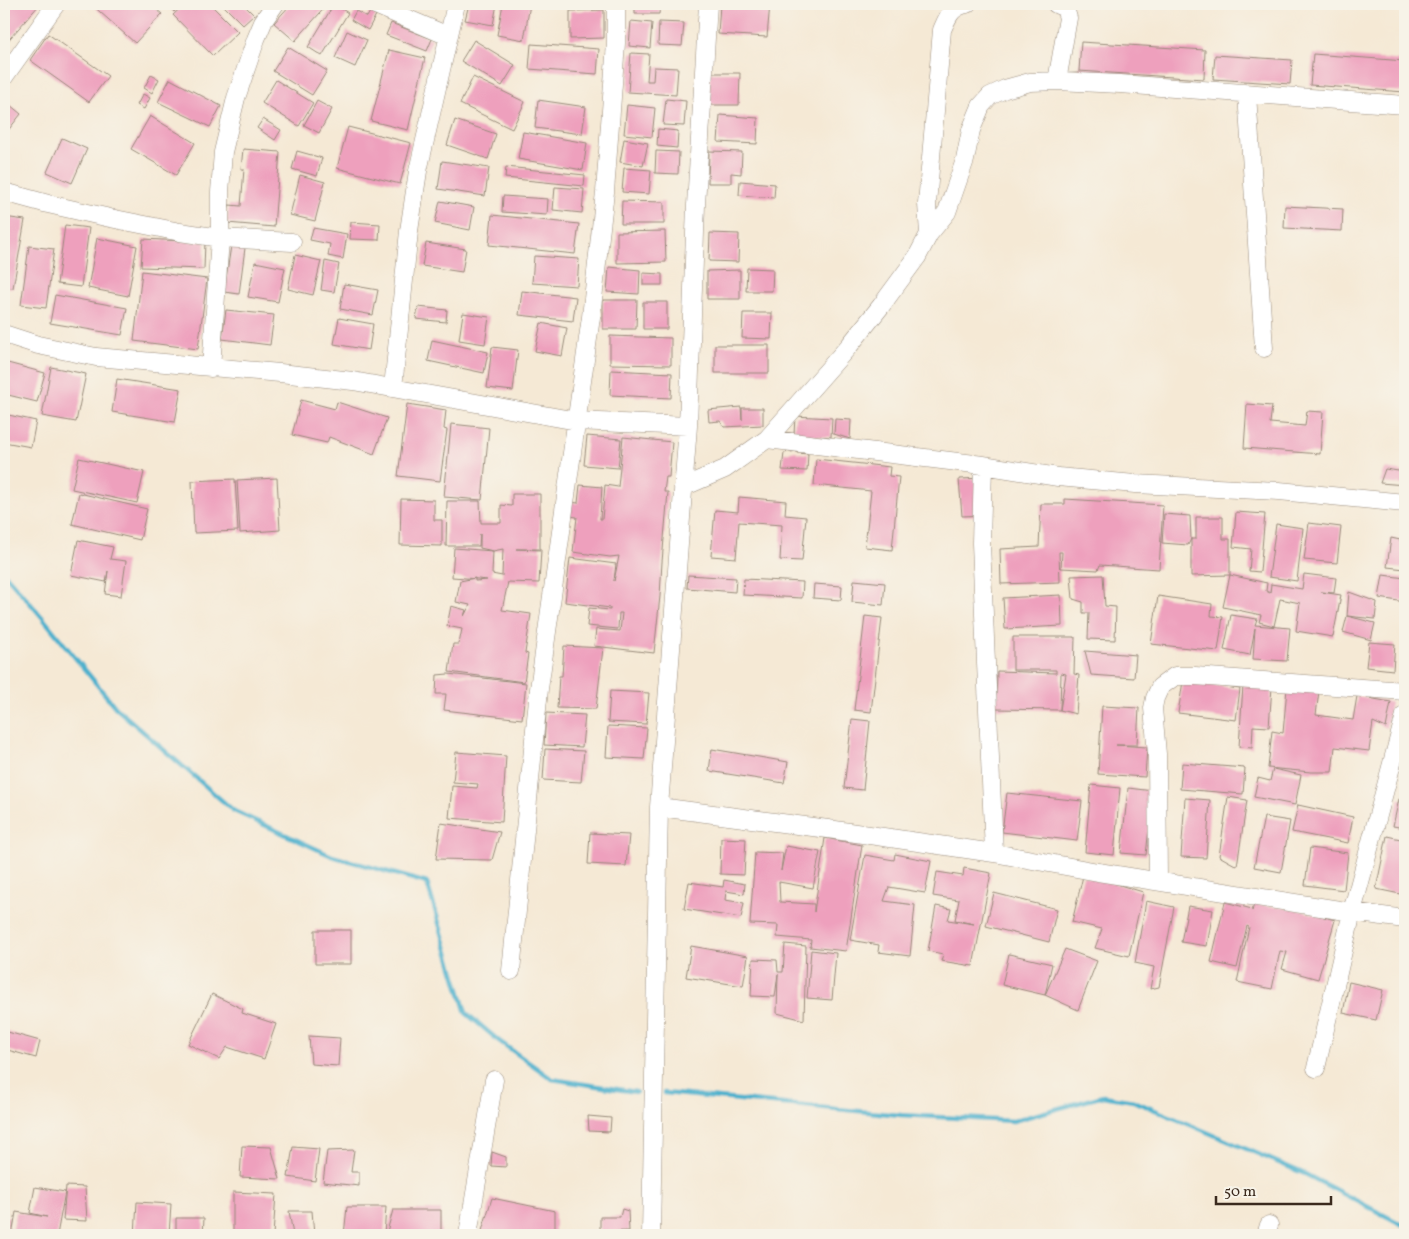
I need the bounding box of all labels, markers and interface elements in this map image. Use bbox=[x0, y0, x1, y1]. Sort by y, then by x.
scale bar bbox=[1216, 1174, 1332, 1206]
text: 50 m bbox=[1224, 1182, 1256, 1203]

